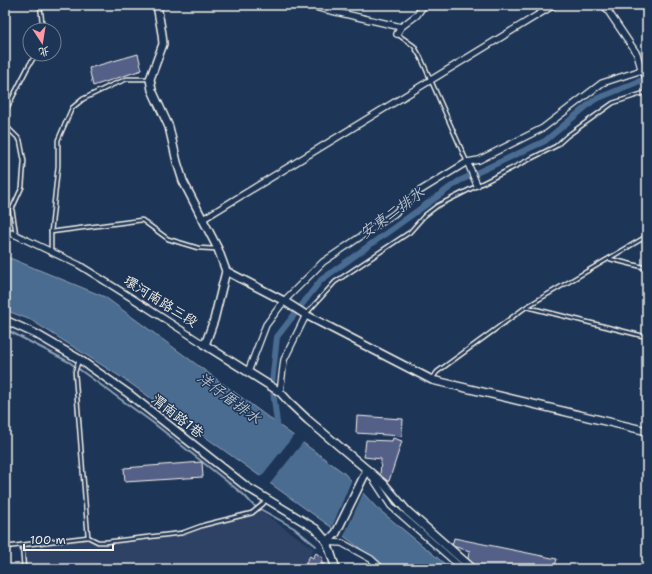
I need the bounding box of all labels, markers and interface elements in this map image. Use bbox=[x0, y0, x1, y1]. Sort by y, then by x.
north arrow bbox=[22, 22, 62, 62]
text: 北 bbox=[37, 43, 51, 60]
water label: 安東二排水 bbox=[356, 182, 429, 243]
street label: 環河南路三段 bbox=[121, 271, 201, 331]
water label: 洋仔厝排水 bbox=[193, 367, 266, 429]
street label: 渭南路1巷 bbox=[148, 390, 209, 443]
scale bar bbox=[24, 526, 113, 552]
text: 100 m bbox=[30, 532, 66, 548]

